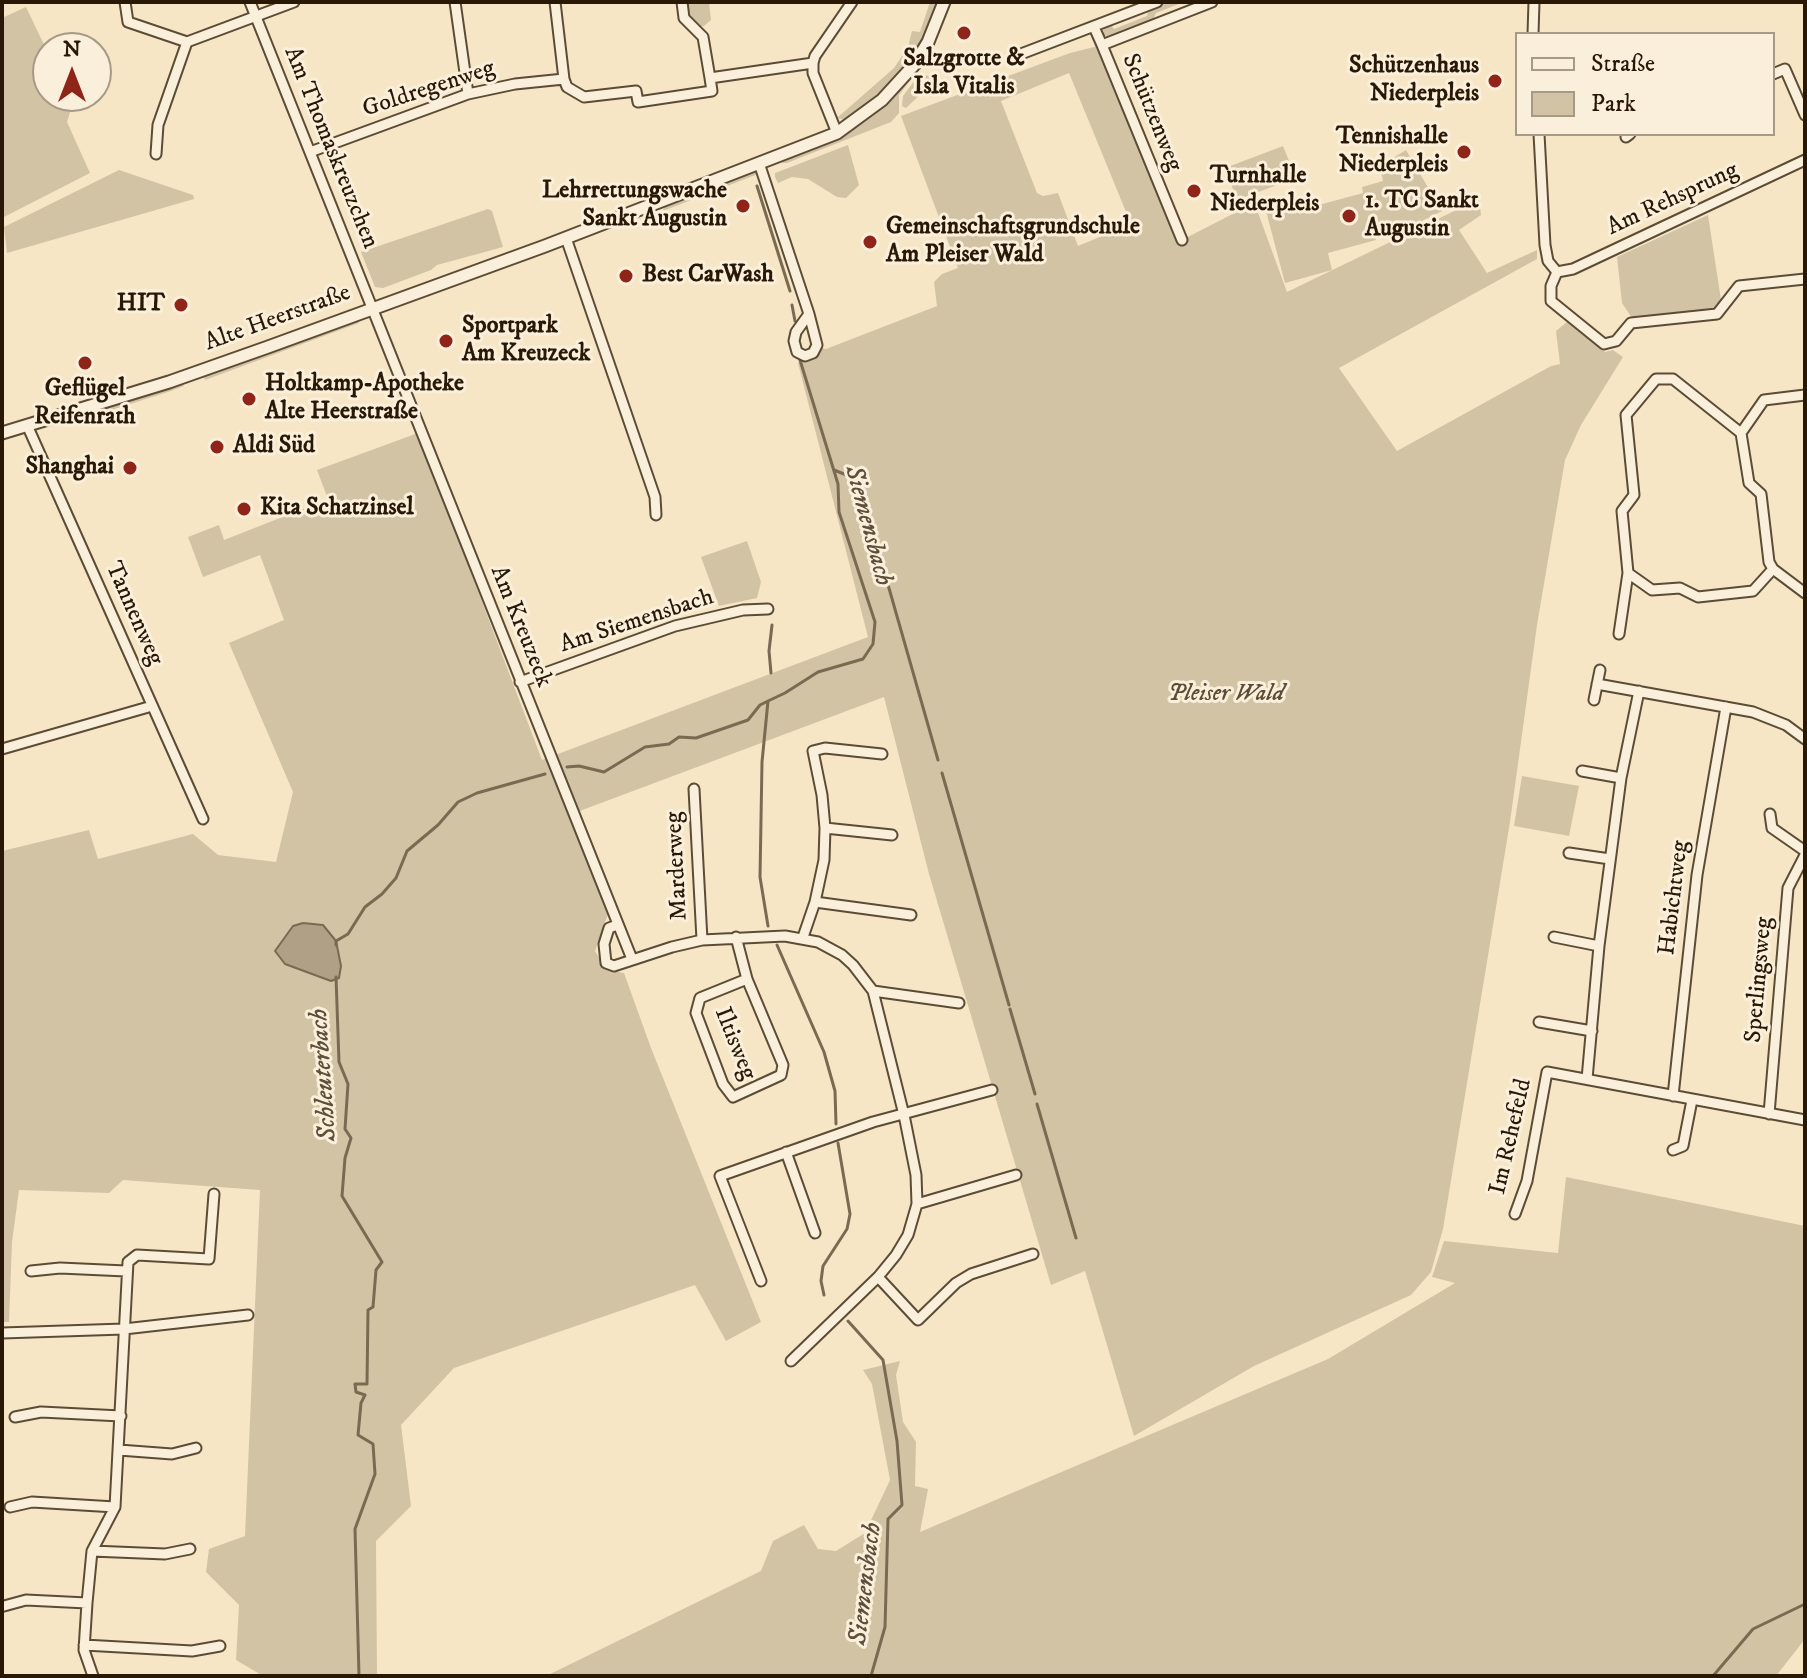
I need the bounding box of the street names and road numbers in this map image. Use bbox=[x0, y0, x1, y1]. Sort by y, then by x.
street label: Am Thomaskreuzchen bbox=[276, 43, 384, 253]
street label: Schützenweg bbox=[1114, 50, 1188, 176]
street label: Goldregenweg bbox=[359, 55, 499, 125]
street label: Am Rehsprung bbox=[1603, 157, 1743, 243]
street label: Alte Heerstraße bbox=[201, 279, 355, 359]
street label: Tannenweg bbox=[97, 558, 169, 670]
street label: Am Kreuzeck bbox=[483, 562, 557, 692]
street label: Am Siemensbach bbox=[556, 584, 718, 660]
street label: Marderweg bbox=[661, 811, 695, 921]
street label: Habichtweg bbox=[1654, 839, 1696, 957]
street label: Sperlingsweg bbox=[1740, 916, 1780, 1044]
street label: Iltisweg bbox=[706, 1003, 762, 1085]
street label: Im Rehefeld bbox=[1485, 1076, 1539, 1198]

